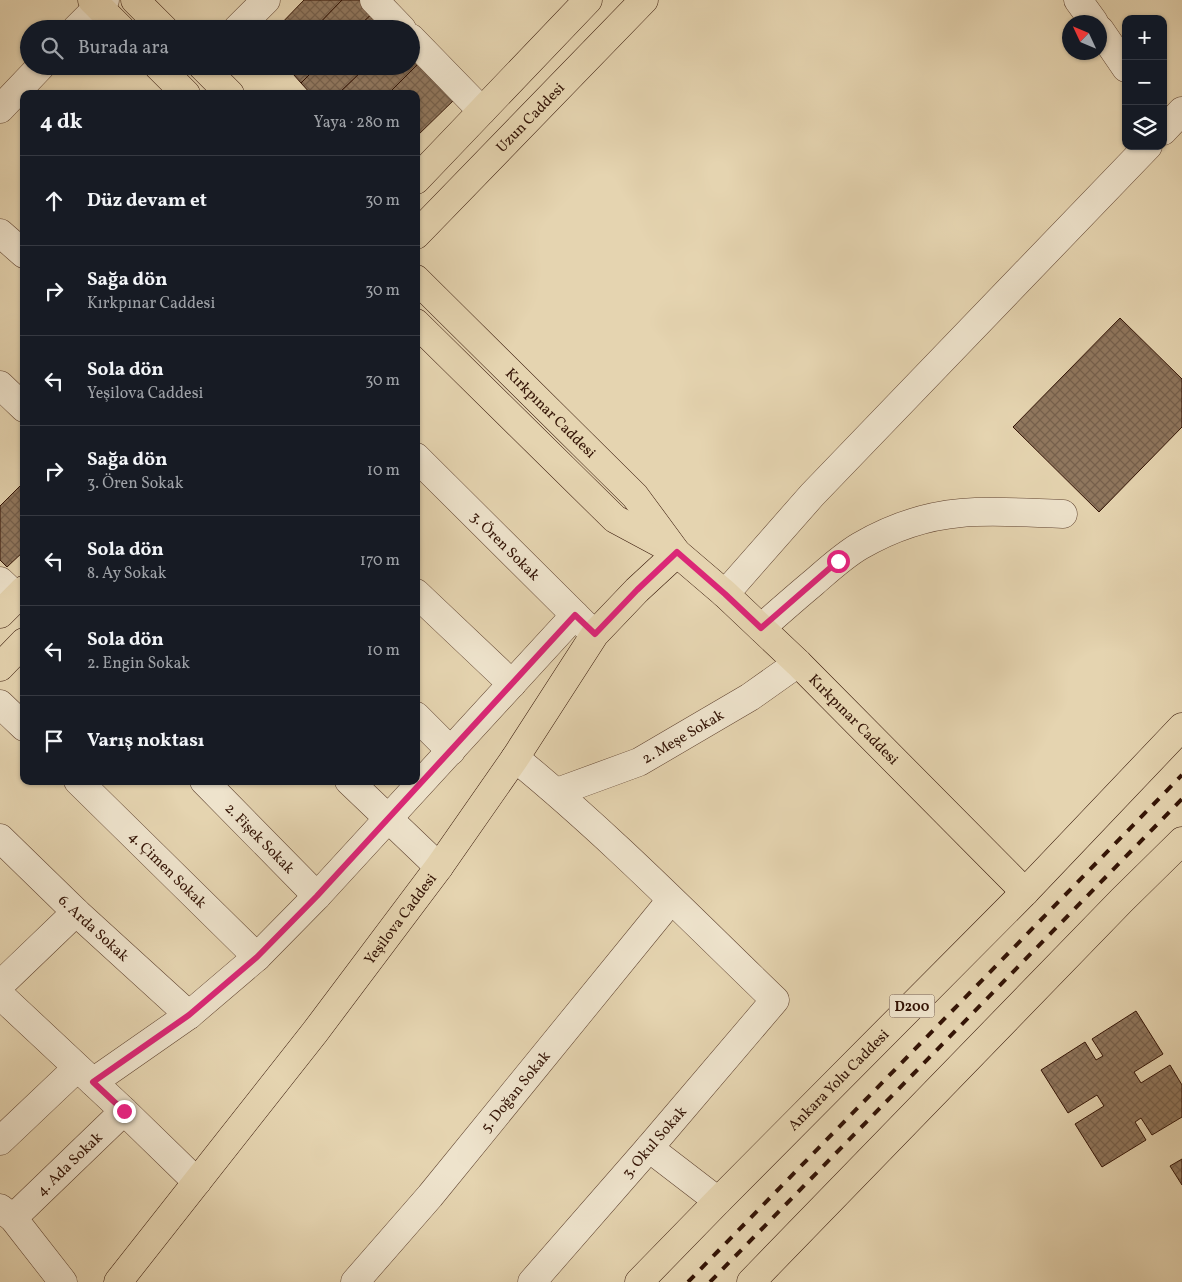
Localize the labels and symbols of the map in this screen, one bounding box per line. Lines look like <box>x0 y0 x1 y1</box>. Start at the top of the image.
north arrow <box>1062 15 1107 60</box>
street label: Uzun Caddesi <box>492 79 570 158</box>
street label: Kırkpınar Caddesi <box>500 364 600 464</box>
street label: 3. Ören Sokak <box>465 508 544 586</box>
route start <box>827 550 850 573</box>
street label: Kırkpınar Caddesi <box>803 670 903 771</box>
street label: 2. Meşe Sokak <box>639 705 728 770</box>
street label: 2. Fişek Sokak <box>219 799 299 879</box>
street label: 4. Çimen Sokak <box>123 827 211 914</box>
street label: Yeşilova Caddesi <box>360 870 443 970</box>
street label: 6. Arda Sokak <box>53 891 133 967</box>
road number: D200 <box>890 994 934 1018</box>
street label: Ankara Yolu Caddesi <box>784 1025 895 1136</box>
street label: 5. Doğan Sokak <box>477 1047 556 1138</box>
route end <box>113 1100 136 1123</box>
street label: 3. Okul Sokak <box>618 1102 692 1184</box>
street label: 4. Ada Sokak <box>32 1128 108 1202</box>

